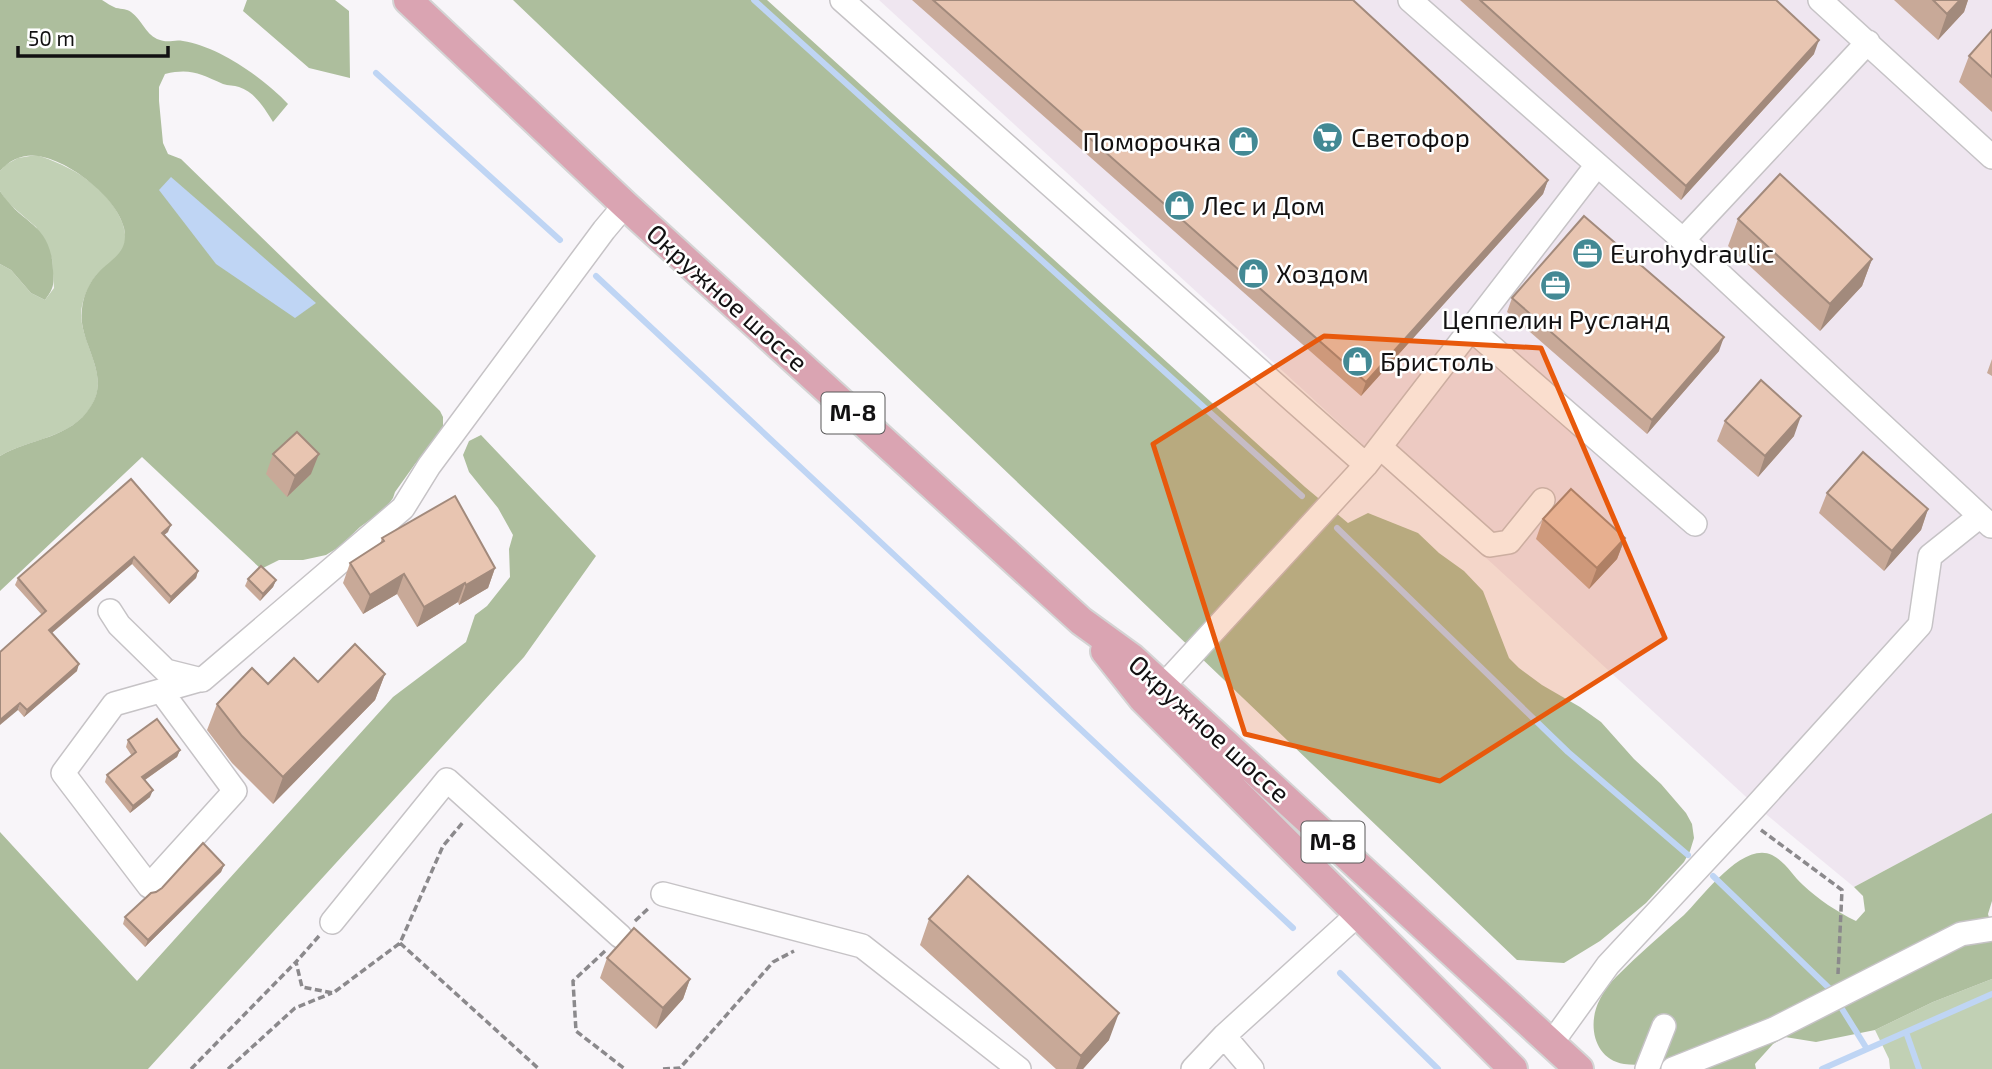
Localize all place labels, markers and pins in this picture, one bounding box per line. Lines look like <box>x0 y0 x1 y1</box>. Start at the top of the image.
supermarket icon: Светофор <box>1311 121 1345 155</box>
place label: Светофор <box>1351 121 1470 152</box>
place label: Поморочка <box>1082 125 1221 156</box>
shop icon: Поморочка <box>1227 125 1261 159</box>
shop icon: Лес и Дом <box>1162 189 1196 223</box>
place label: Лес и Дом <box>1202 189 1325 220</box>
office icon: Eurohydraulic <box>1570 237 1604 271</box>
place label: Eurohydraulic <box>1610 237 1774 268</box>
shop icon: Хоздом <box>1236 257 1270 291</box>
place label: Хоздом <box>1276 257 1369 288</box>
office icon: Цеппелин Русланд <box>1539 268 1573 302</box>
place label: Цеппелин Русланд <box>1442 303 1670 335</box>
shop icon: Бристоль <box>1340 345 1374 379</box>
place label: Бристоль <box>1380 345 1494 376</box>

